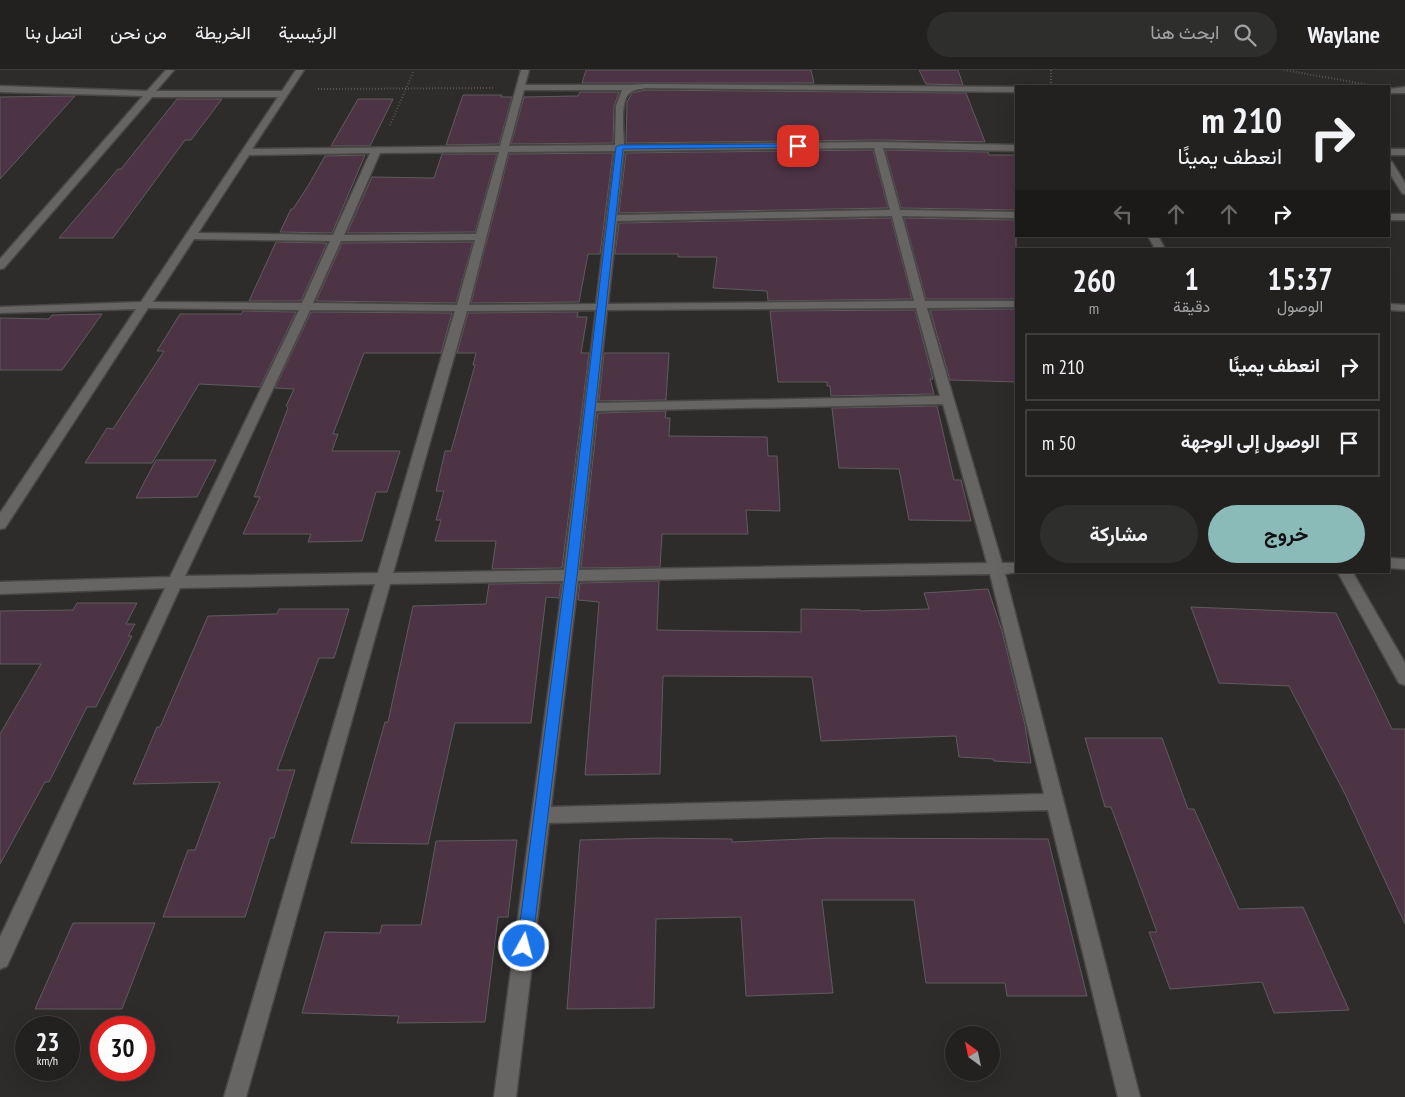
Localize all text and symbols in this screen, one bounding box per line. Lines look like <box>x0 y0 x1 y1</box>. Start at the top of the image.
search box <box>927 12 1277 57</box>
text: Waylane <box>1307 19 1380 50</box>
text: ابحث هنا <box>1150 20 1219 44</box>
text: اتصل بنا <box>25 21 82 44</box>
text: من نحن <box>110 21 167 44</box>
text: الخريطة <box>195 21 251 44</box>
text: الرئيسية <box>279 21 337 44</box>
icon: search <box>1231 21 1259 49</box>
text: 210 m <box>1201 97 1282 143</box>
icon: right <box>1300 105 1365 170</box>
pin <box>777 125 819 167</box>
icon: arrive <box>784 132 812 160</box>
text: انعطف يمينًا <box>1177 142 1282 170</box>
icon: left <box>1109 200 1137 228</box>
icon: ahead <box>1162 200 1190 228</box>
icon: ahead <box>1215 200 1243 228</box>
icon: right <box>1268 200 1296 228</box>
text: 1 <box>1184 259 1199 298</box>
text: 15:37 <box>1268 259 1333 298</box>
text: 260 <box>1073 261 1116 300</box>
text: دقيقة <box>1173 296 1210 316</box>
text: الوصول <box>1277 296 1323 316</box>
text: m <box>1089 298 1099 318</box>
text: انعطف يمينًا <box>1229 353 1320 377</box>
icon: right <box>1335 353 1363 381</box>
text: 210 m <box>1042 355 1084 379</box>
text: الوصول إلى الوجهة <box>1181 429 1320 453</box>
icon: arrive <box>1335 429 1363 457</box>
text: 50 m <box>1042 431 1076 455</box>
button: مشاركة <box>1040 505 1198 563</box>
button: خروج <box>1208 505 1365 563</box>
position arrow <box>497 919 549 971</box>
speed limit sign: 30 <box>90 1016 155 1081</box>
text: 23 <box>36 1026 59 1058</box>
north arrow <box>945 1026 1000 1081</box>
map controls <box>945 1026 1000 1081</box>
text: km/h <box>37 1053 58 1068</box>

